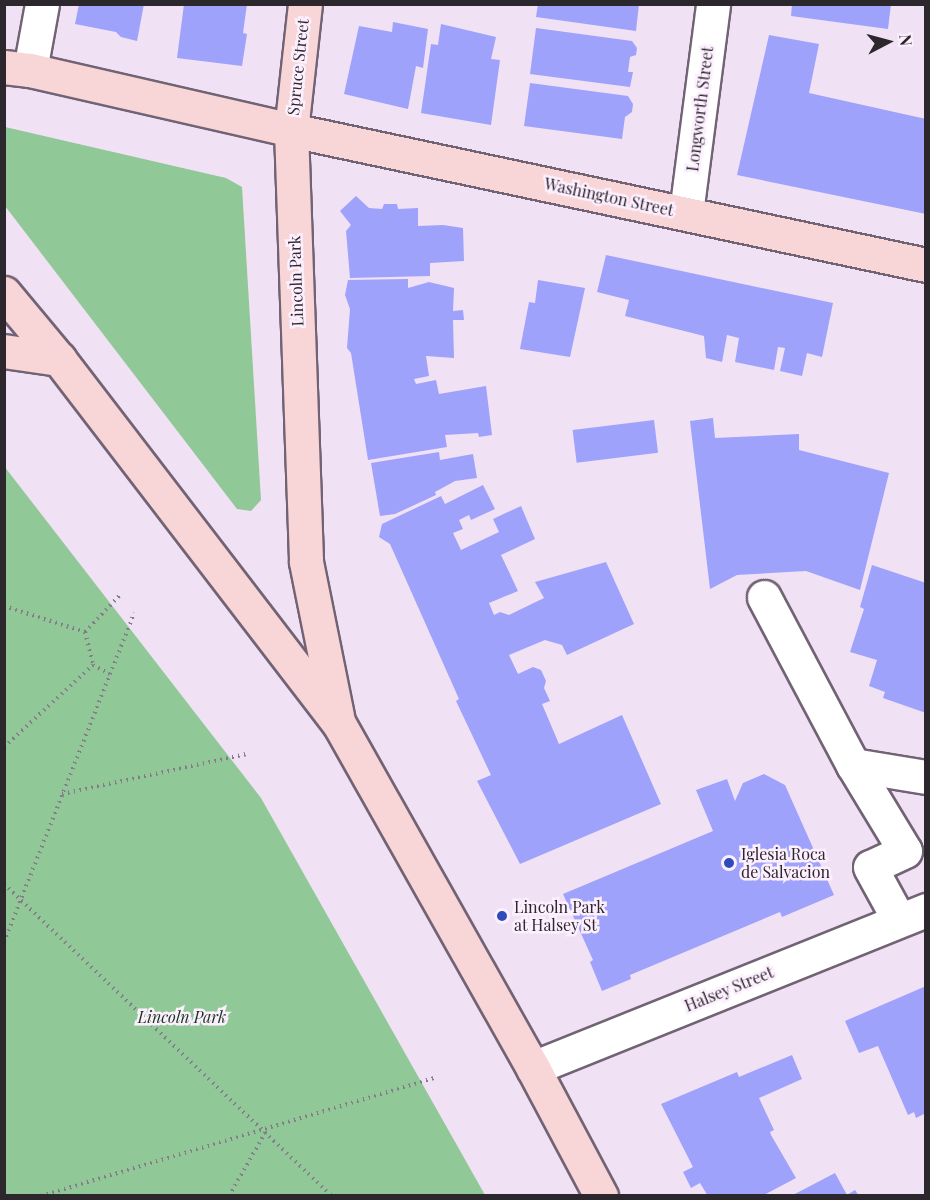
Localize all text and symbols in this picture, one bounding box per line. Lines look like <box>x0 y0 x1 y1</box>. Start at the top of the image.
north arrow <box>858 12 918 72</box>
street label: Spruce Street <box>283 18 313 116</box>
text: N <box>895 33 917 47</box>
street label: Longworth Street <box>683 45 717 173</box>
street label: Washington Street <box>543 174 675 220</box>
street label: Lincoln Park <box>285 235 307 327</box>
place label: Iglesia Roca de Salvacion <box>741 844 830 882</box>
marker: Iglesia Roca de Salvacion <box>722 856 736 870</box>
place label: Lincoln Park at Halsey St <box>514 897 605 935</box>
marker: Lincoln Park at Halsey St <box>495 909 509 923</box>
street label: Halsey Street <box>682 962 776 1016</box>
park label: Lincoln Park <box>138 1007 226 1027</box>

